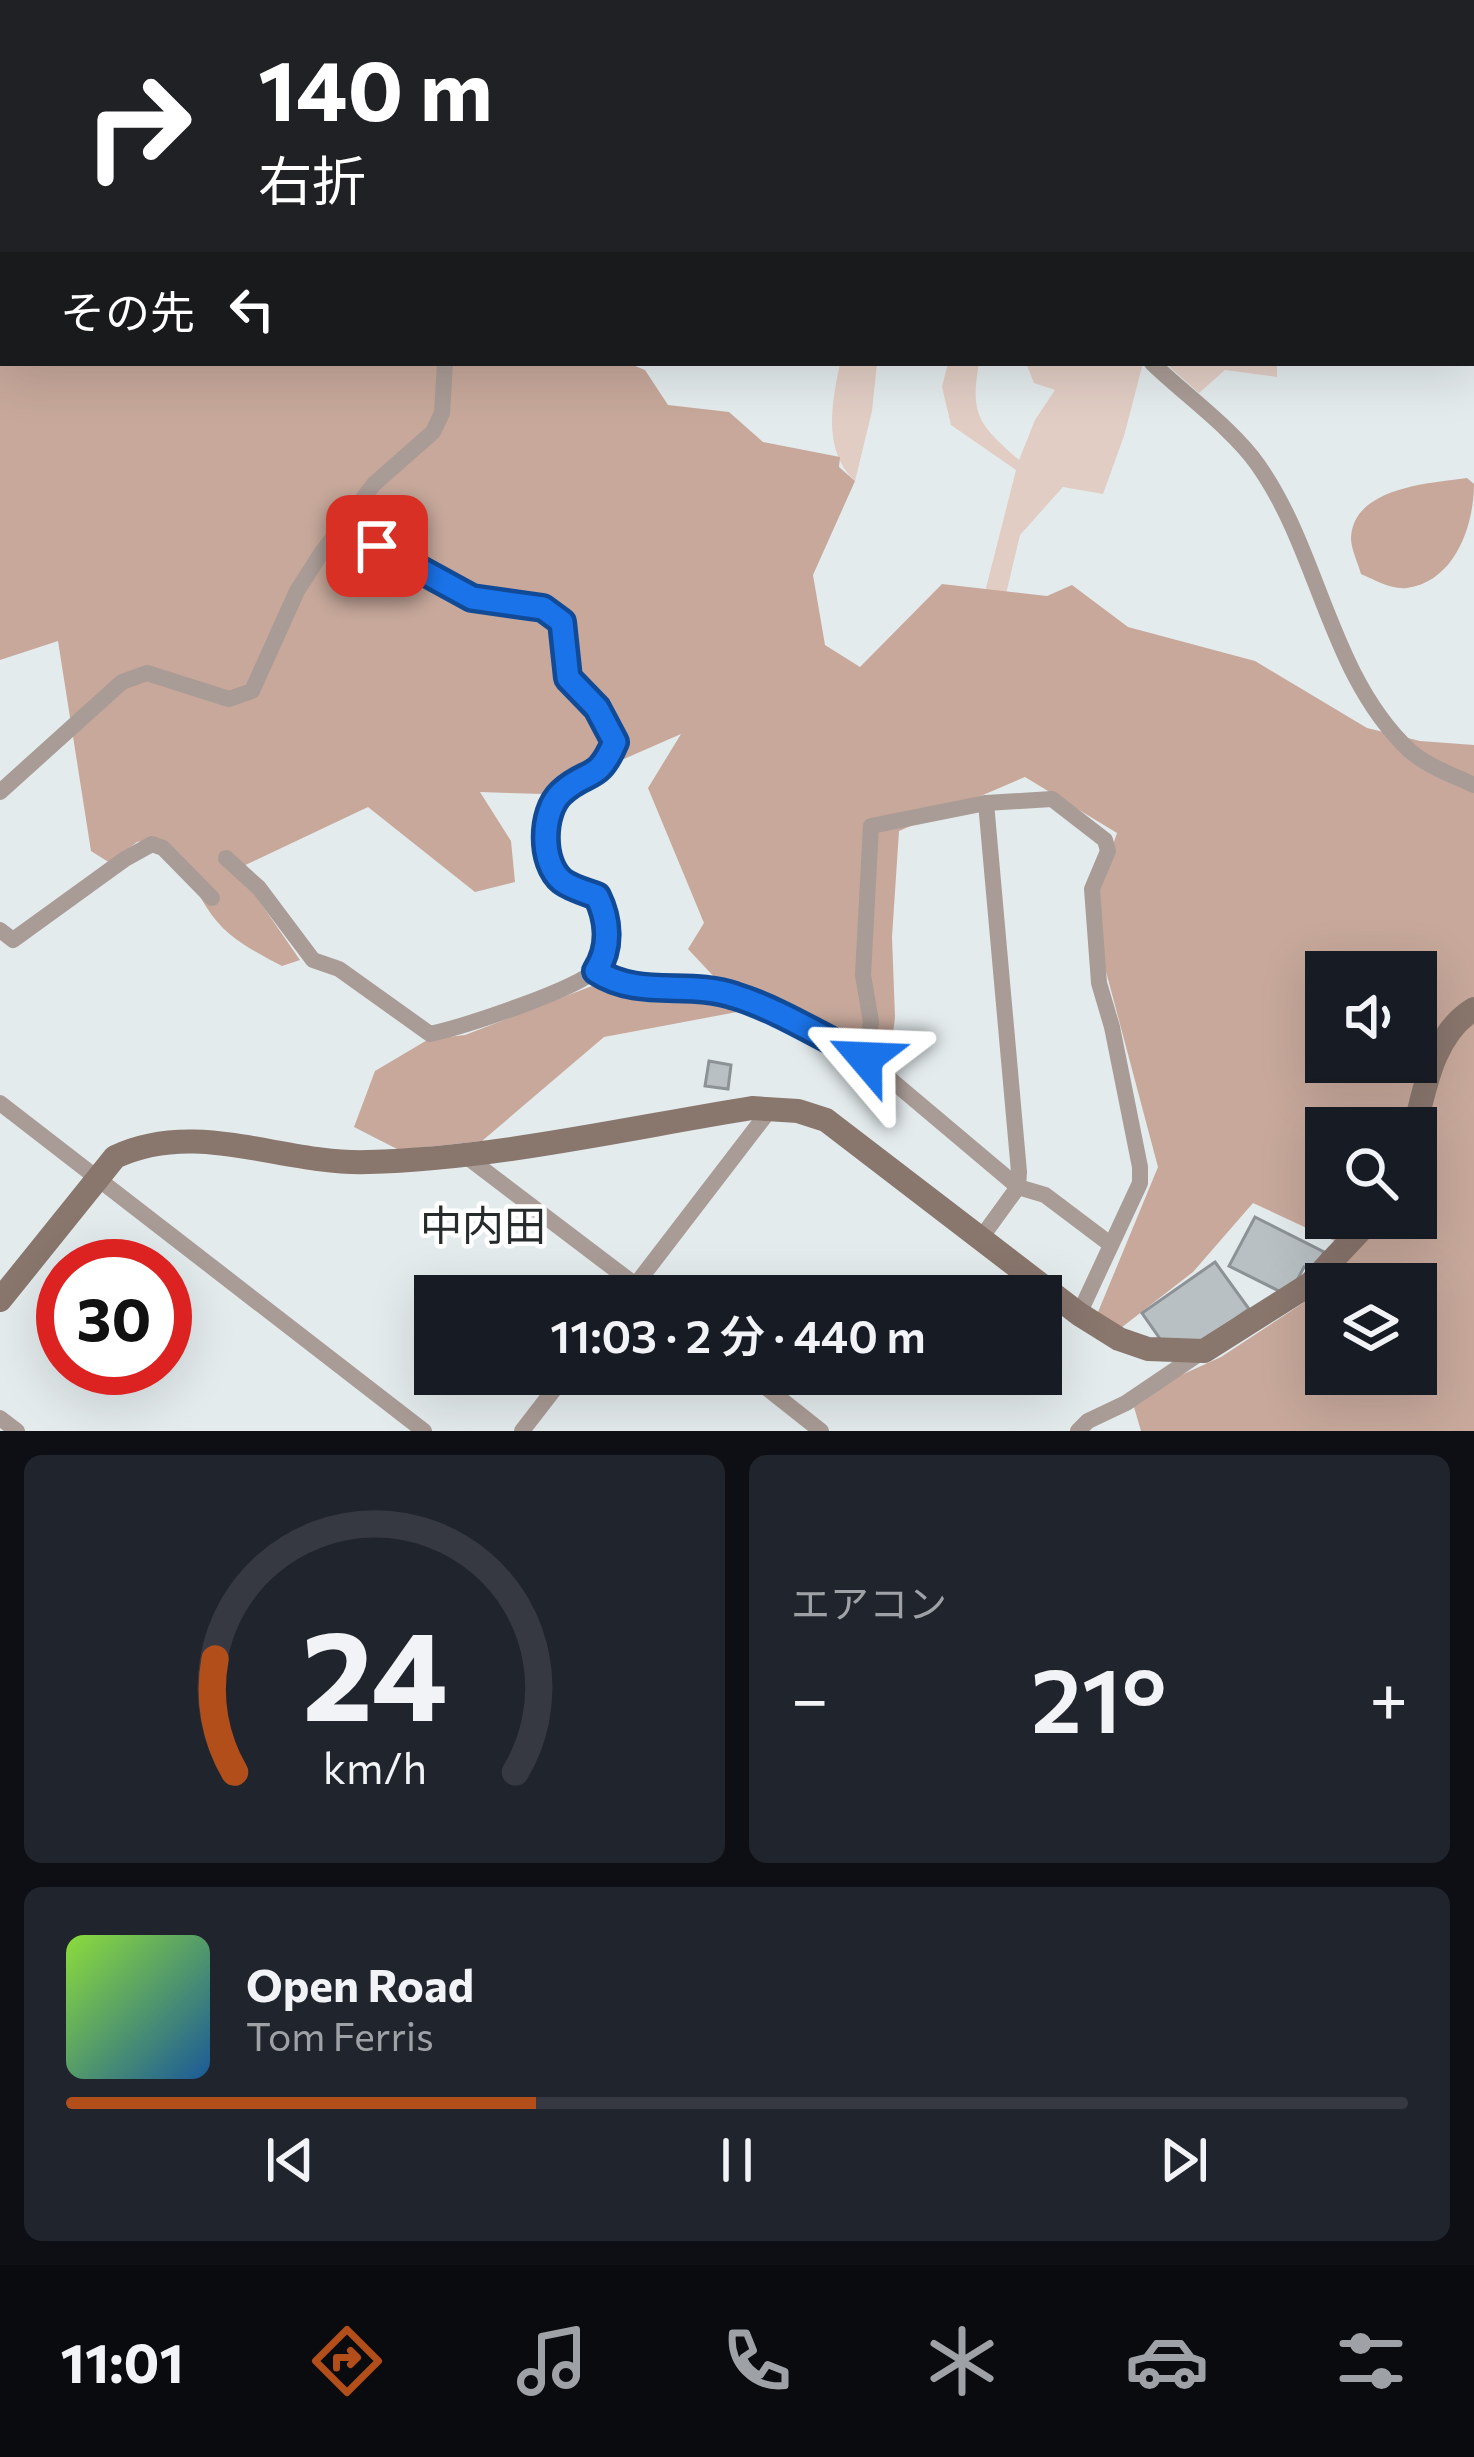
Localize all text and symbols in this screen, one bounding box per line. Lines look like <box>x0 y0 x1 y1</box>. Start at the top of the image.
text: 140 m <box>258 36 493 138</box>
icon: right <box>60 48 216 204</box>
text: 右折 <box>258 146 366 212</box>
icon: left <box>219 276 285 342</box>
text: その先 <box>60 283 195 338</box>
pin <box>326 495 428 597</box>
icon: arrive <box>344 513 410 579</box>
map controls <box>1305 951 1437 1395</box>
button: sound <box>1305 951 1437 1083</box>
position arrow <box>802 995 928 1121</box>
button: search <box>1305 1107 1437 1239</box>
district label: 中内田 <box>420 1198 546 1250</box>
speed limit sign: 30 <box>36 1239 192 1395</box>
button: layers <box>1305 1263 1437 1395</box>
text: 11:03 · 2 分 · 440 m <box>550 1307 926 1362</box>
text: エアコン <box>791 1578 947 1626</box>
text: 24 <box>302 1594 447 1747</box>
text: 21° <box>1031 1641 1167 1752</box>
text: − <box>791 1656 829 1737</box>
text: + <box>1369 1656 1408 1737</box>
text: km/h <box>322 1740 427 1793</box>
text: Open Road <box>246 1956 474 2011</box>
text: Tom Ferris <box>246 2011 434 2059</box>
icon: previous <box>257 2127 323 2193</box>
icon: pause <box>704 2127 770 2193</box>
icon: next <box>1151 2127 1217 2193</box>
icon: directions <box>305 2319 389 2403</box>
icon: music <box>510 2319 594 2403</box>
icon: phone <box>715 2319 799 2403</box>
icon: climate <box>920 2319 1004 2403</box>
icon: car <box>1125 2319 1209 2403</box>
icon: filters <box>1329 2319 1413 2403</box>
text: 11:01 <box>60 2328 184 2394</box>

